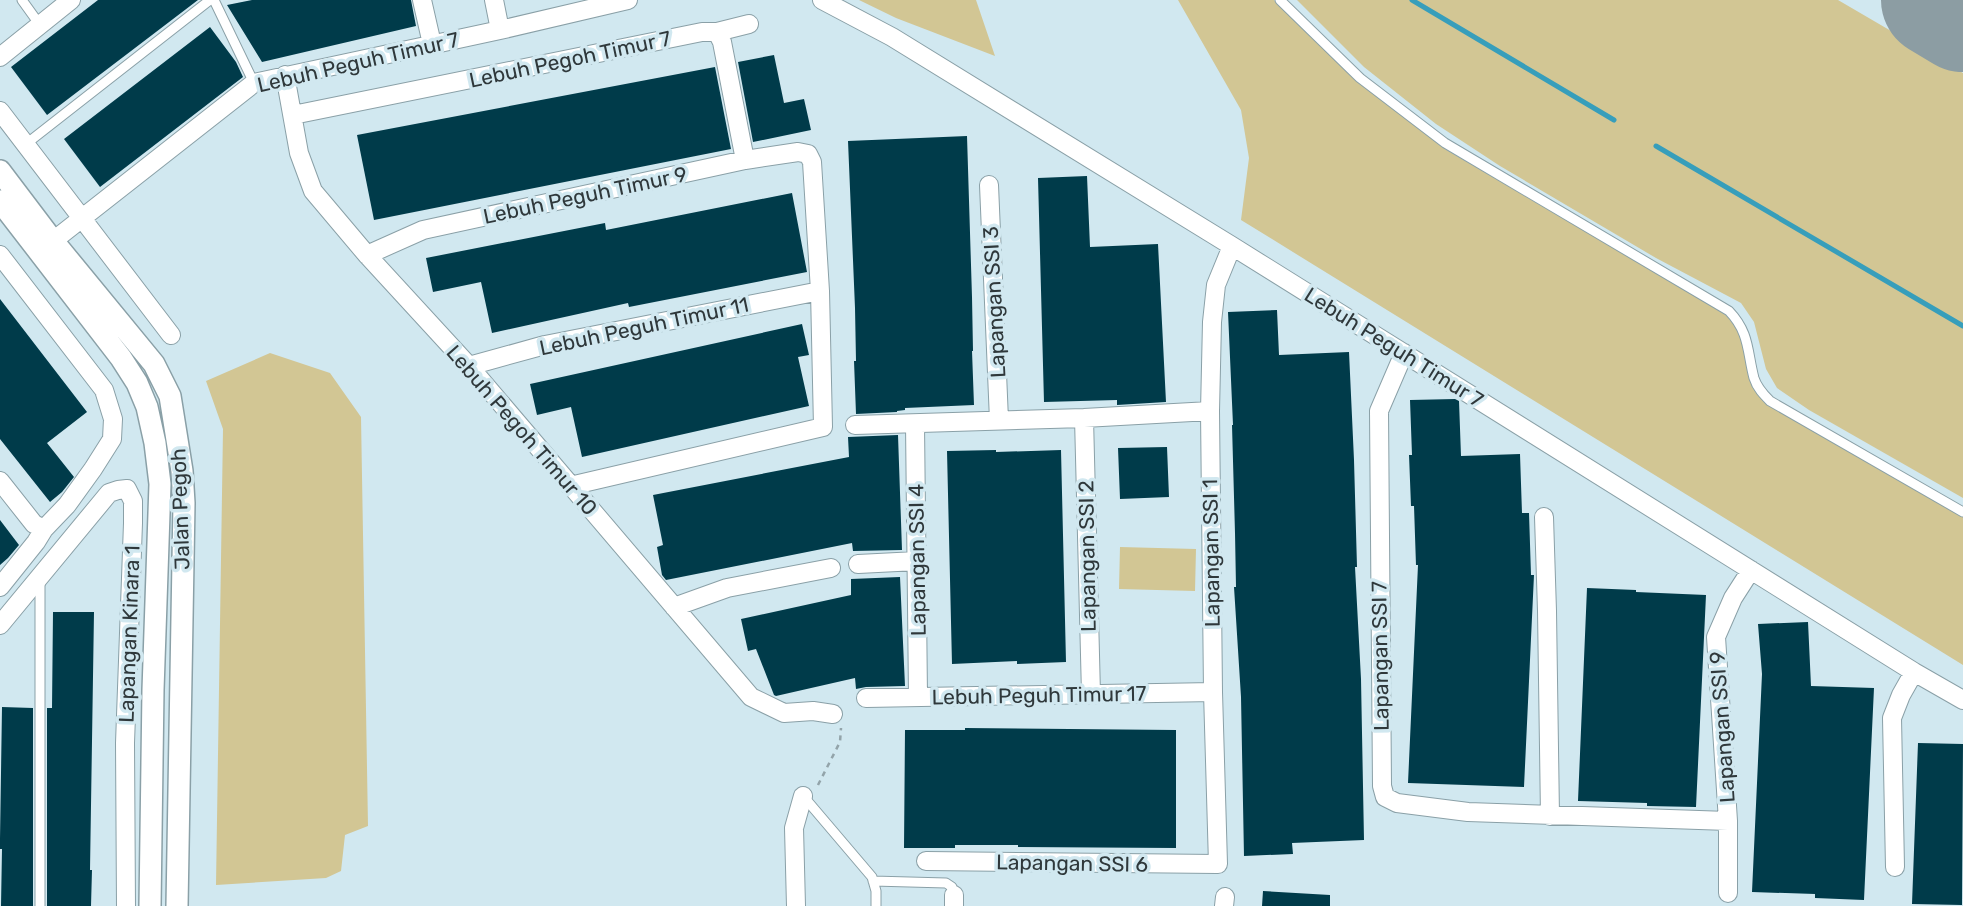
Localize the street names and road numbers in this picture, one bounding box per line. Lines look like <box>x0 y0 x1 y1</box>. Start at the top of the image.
street label: Lebuh Pegoh Timur 7 <box>467 25 673 93</box>
street label: Lebuh Peguh Timur 7 <box>255 27 461 97</box>
street label: Lebuh Peguh Timur 9 <box>481 161 689 229</box>
street label: Lapangan SSI 3 <box>978 226 1010 378</box>
street label: Lebuh Peguh Timur 7 <box>1300 282 1488 412</box>
street label: Lebuh Peguh Timur 11 <box>537 292 751 360</box>
street label: Lebuh Pegoh Timur 10 <box>441 340 603 520</box>
street label: Jalan Pegoh <box>165 448 195 570</box>
street label: Lapangan SSI 1 <box>1197 479 1225 627</box>
street label: Lapangan SSI 2 <box>1073 480 1101 632</box>
street label: Lapangan SSI 4 <box>903 484 931 636</box>
street label: Lapangan Kinara 1 <box>113 545 145 723</box>
street label: Lapangan SSI 7 <box>1366 581 1394 731</box>
street label: Lapangan SSI 9 <box>1704 650 1740 804</box>
street label: Lebuh Peguh Timur 17 <box>931 681 1147 709</box>
street label: Lapangan SSI 6 <box>996 849 1148 877</box>

